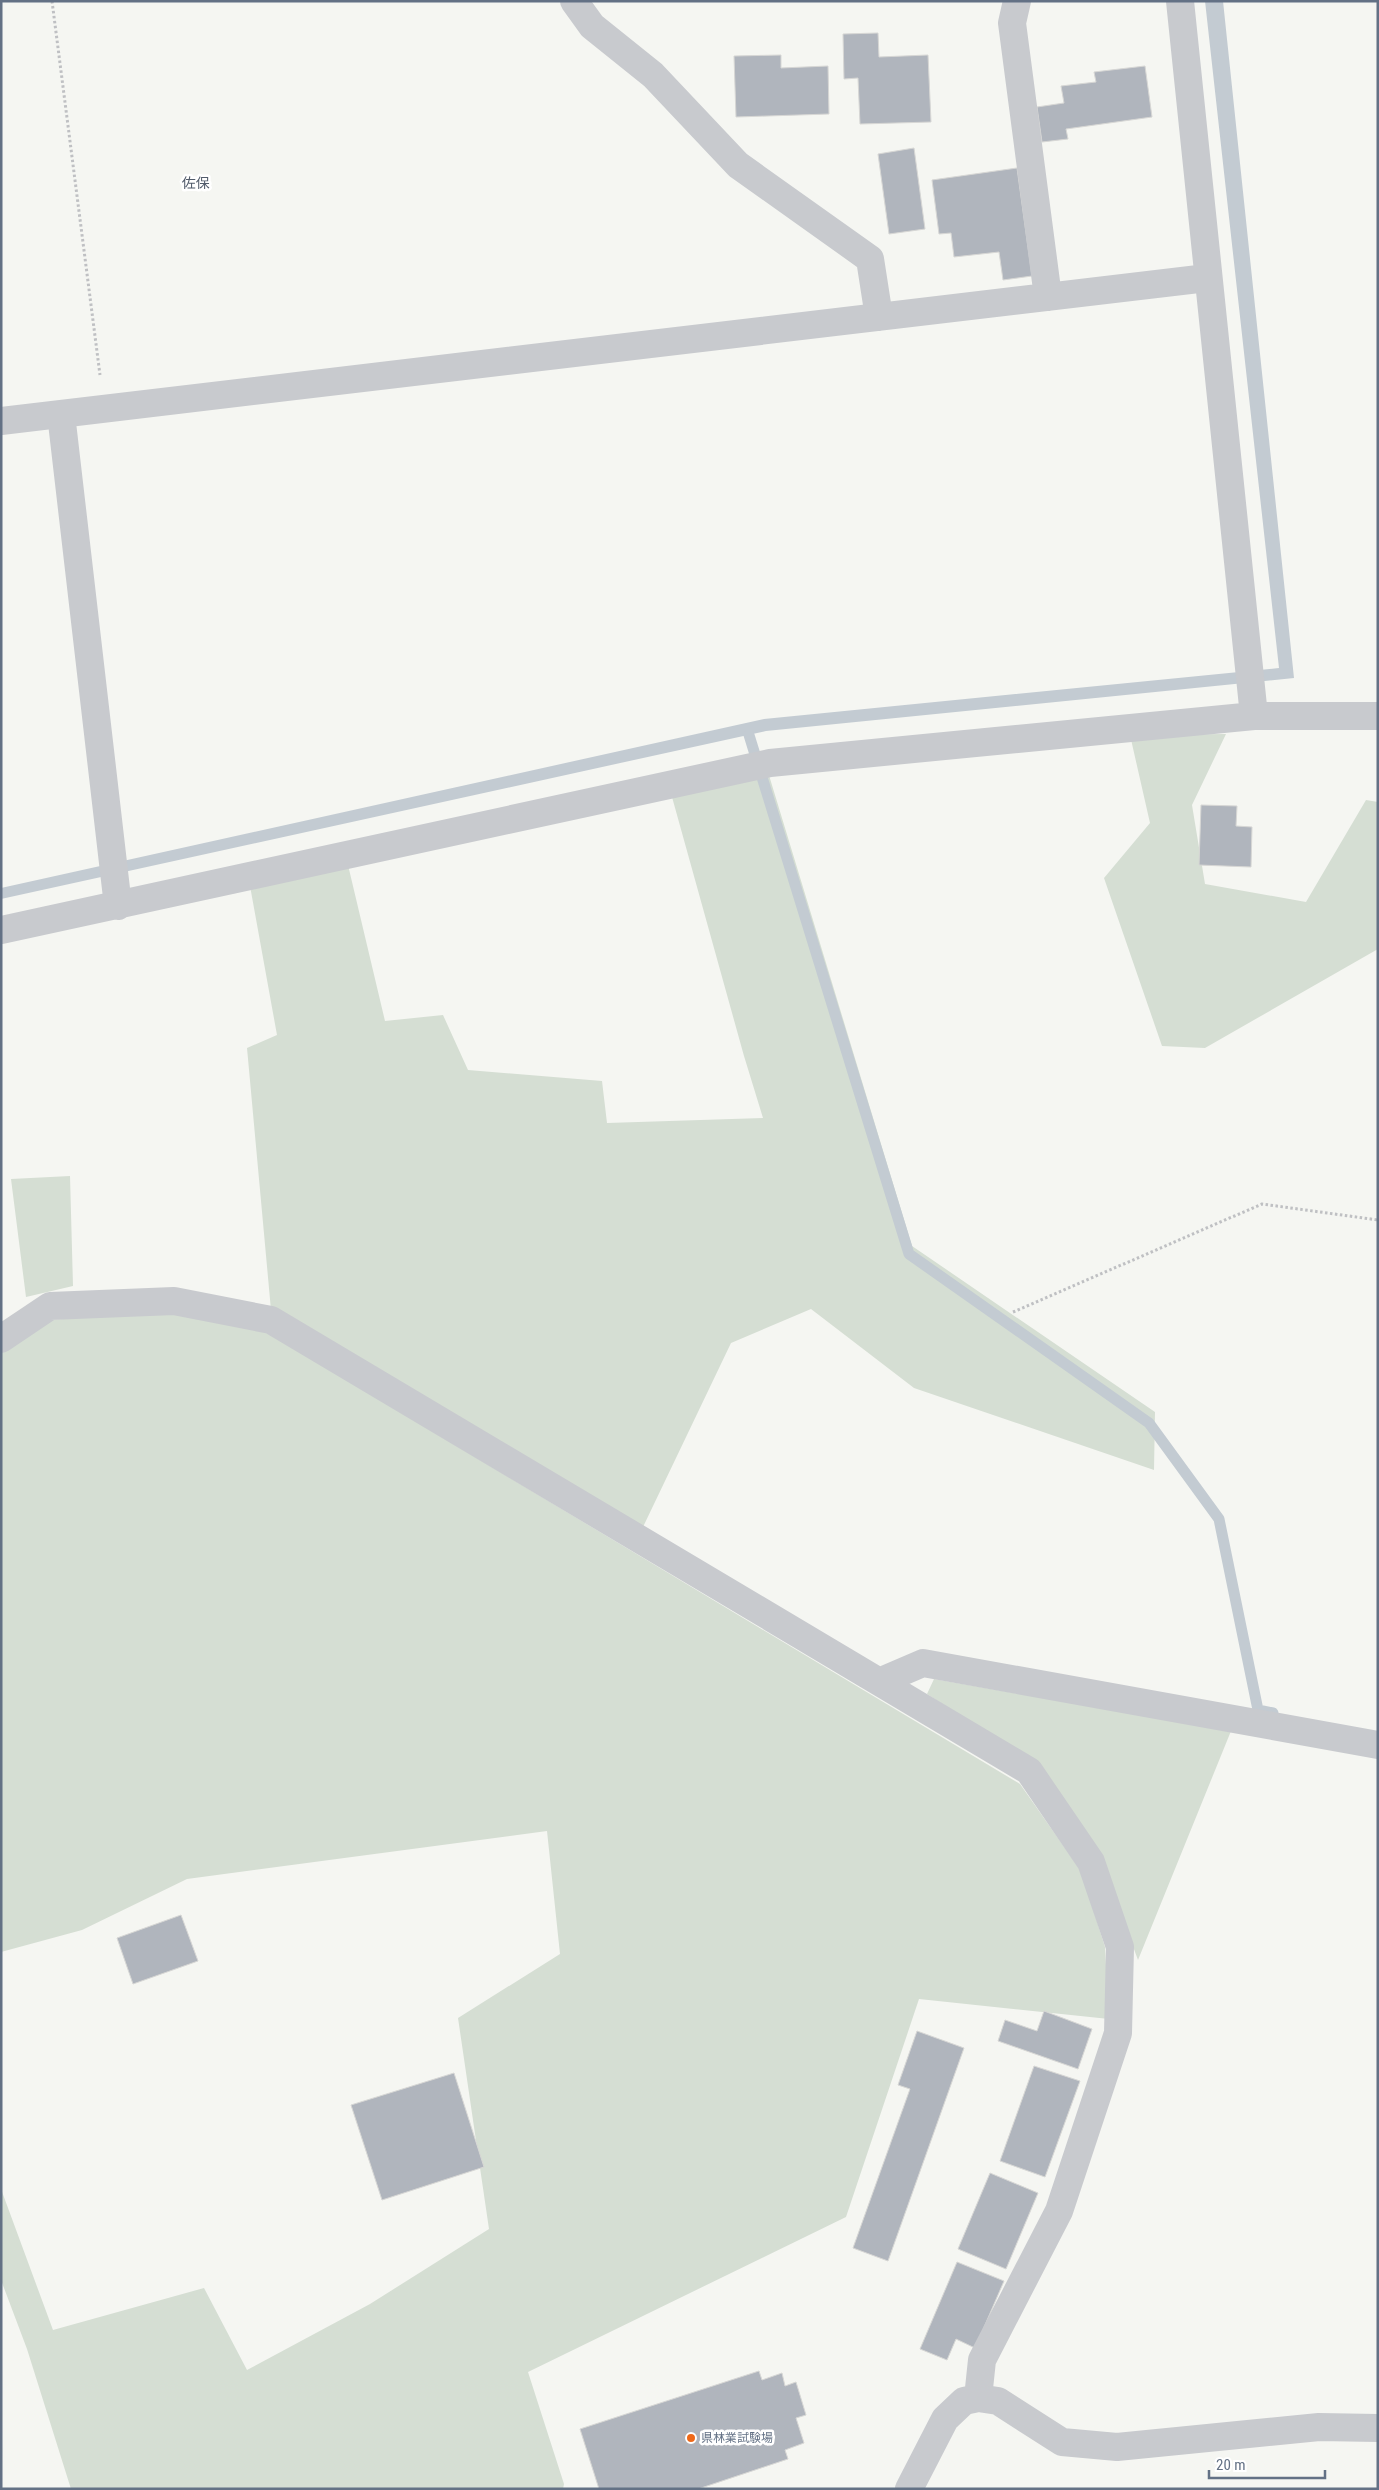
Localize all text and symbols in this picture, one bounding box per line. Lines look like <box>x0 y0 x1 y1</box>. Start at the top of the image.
district label: 佐保 <box>182 175 210 191</box>
place label: 県林業試験場 <box>701 2431 773 2445</box>
marker: 県林業試験場 <box>685 2432 697 2444</box>
scale bar <box>1209 2448 1325 2480</box>
text: 20 m <box>1216 2456 1246 2474</box>

